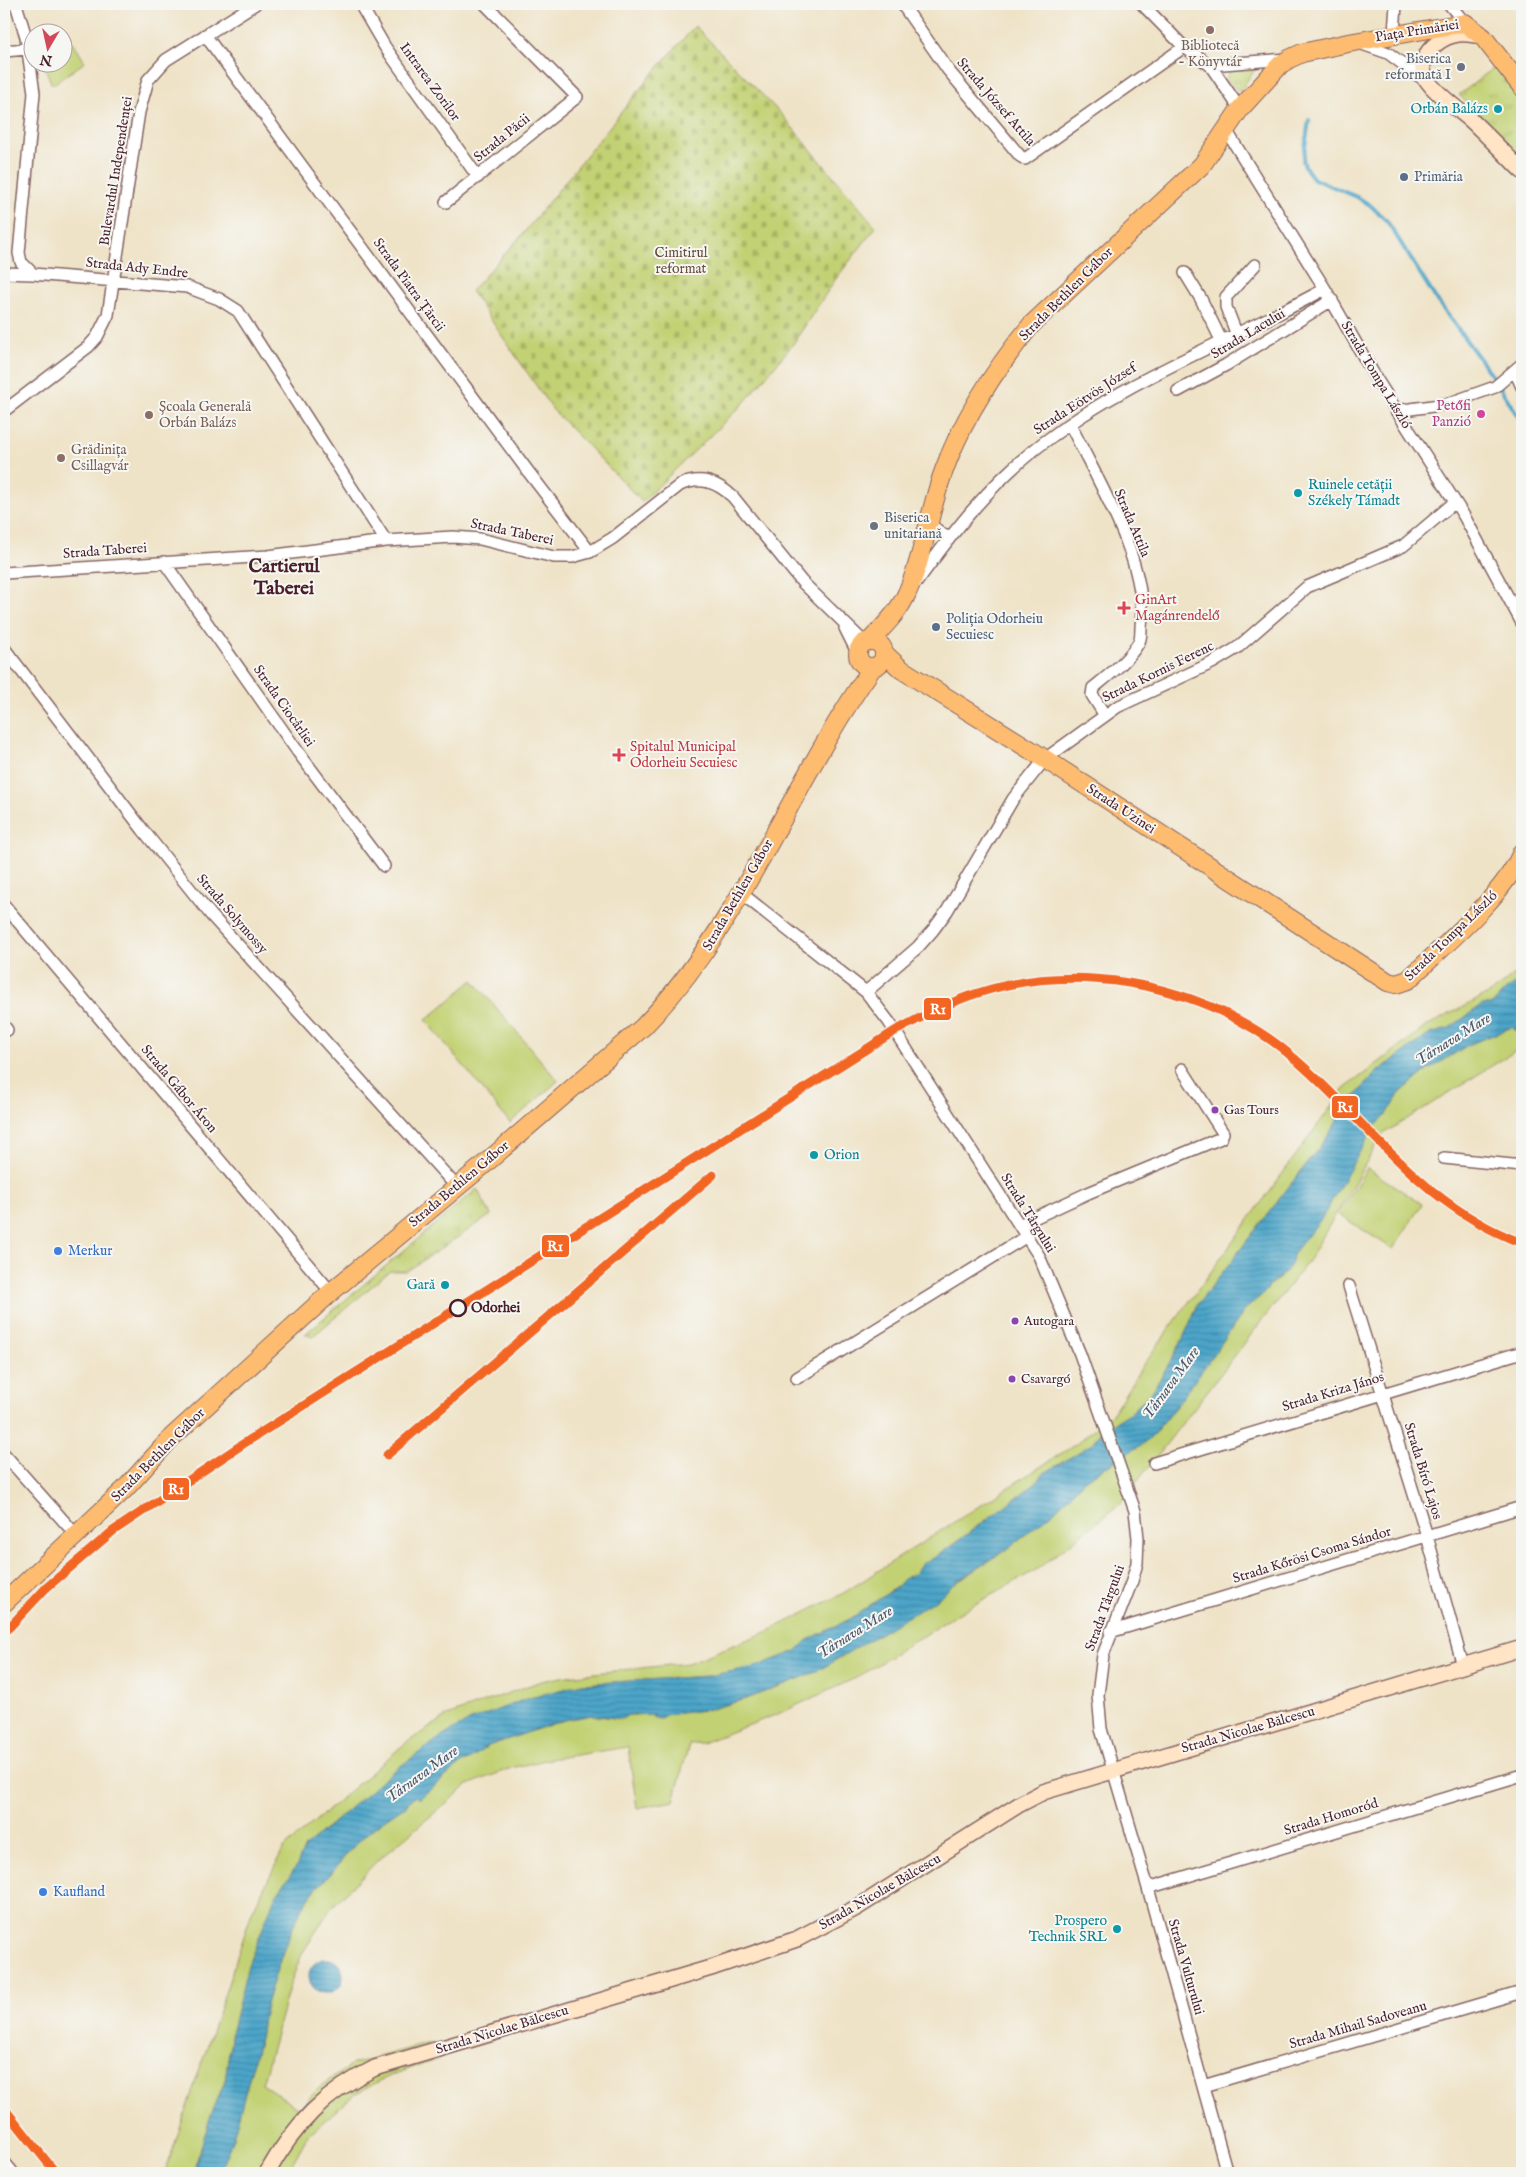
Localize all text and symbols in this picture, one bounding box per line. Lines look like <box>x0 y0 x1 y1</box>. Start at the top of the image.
street label: Piața Primăriei <box>1374 15 1460 47</box>
north arrow <box>22 22 72 72</box>
marker: Bibliotecă - Könyvtár <box>1204 24 1216 36</box>
place label: Bibliotecă - Könyvtár <box>1178 37 1242 71</box>
street label: Intrarea Zorilor <box>395 39 465 125</box>
text: N <box>39 50 55 70</box>
place label: Biserica reformată I <box>1385 50 1452 84</box>
street label: Strada József Attila <box>953 54 1040 151</box>
marker: Biserica reformată I <box>1455 61 1467 73</box>
street label: Bulevardul Independenței <box>95 95 137 247</box>
place label: Orbán Balázs <box>1411 100 1488 118</box>
marker: Orbán Balázs <box>1492 103 1504 115</box>
street label: Strada Păcii <box>470 110 534 166</box>
place label: Primăria <box>1414 168 1464 186</box>
marker: Primăria <box>1398 171 1410 183</box>
street label: Strada Piatra Țărcii <box>369 235 449 335</box>
street label: Strada Bethlen Gábor <box>1015 243 1117 345</box>
park label: Cimitirul reformat <box>654 244 708 278</box>
street label: Strada Ady Endre <box>85 254 190 282</box>
street label: Strada Lacului <box>1207 305 1289 363</box>
street label: Strada Tompa László <box>1337 318 1415 432</box>
street label: Strada Eötvös József <box>1030 357 1142 439</box>
place label: Petőfi Panzió <box>1432 397 1471 431</box>
place label: Școala Generală Orbán Balázs <box>159 398 252 432</box>
marker: Petőfi Panzió <box>1475 408 1487 420</box>
marker: Școala Generală Orbán Balázs <box>143 409 155 421</box>
place label: Grădinița Csillagvár <box>71 441 129 475</box>
marker: Grădinița Csillagvár <box>55 452 67 464</box>
place label: Ruinele cetății Székely Támadt <box>1308 476 1400 510</box>
street label: Strada Attila <box>1110 486 1155 561</box>
marker: Ruinele cetății Székely Támadt <box>1292 487 1304 499</box>
place label: Biserica unitariană <box>884 509 943 543</box>
street label: Strada Taberei <box>469 514 555 550</box>
marker: Biserica unitariană <box>868 520 880 532</box>
street label: Strada Taberei <box>62 539 148 563</box>
district label: Cartierul Taberei <box>248 555 320 601</box>
place label: GinArt Magánrendelő <box>1135 591 1220 625</box>
marker: GinArt Magánrendelő <box>1117 601 1131 615</box>
place label: Poliția Odorheiu Secuiesc <box>946 610 1043 644</box>
marker: Poliția Odorheiu Secuiesc <box>930 621 942 633</box>
street label: Strada Kornis Ferenc <box>1099 637 1217 707</box>
street label: Strada Ciocârliei <box>249 662 319 751</box>
place label: Spitalul Municipal Odorheiu Secuiesc <box>630 738 737 772</box>
marker: Spitalul Municipal Odorheiu Secuiesc <box>612 748 626 762</box>
street label: Strada Uzinei <box>1083 780 1159 838</box>
street label: Strada Bethlen Gábor <box>699 836 777 954</box>
street label: Strada Solymossy <box>192 870 272 958</box>
street label: Strada Tompa László <box>1401 887 1502 985</box>
line badge: R1 <box>923 997 952 1021</box>
text: R1 <box>930 1001 946 1019</box>
water label: Târnava Mare <box>1412 1008 1494 1070</box>
street label: Strada Gábor Áron <box>137 1041 222 1137</box>
line badge: R1 <box>1331 1095 1359 1119</box>
text: R1 <box>1337 1099 1353 1117</box>
place label: Gas Tours <box>1224 1102 1279 1119</box>
marker: Gas Tours <box>1210 1105 1220 1115</box>
street label: Strada Bethlen Gábor <box>405 1137 513 1231</box>
place label: Orion <box>824 1146 860 1164</box>
marker: Orion <box>808 1149 820 1161</box>
street label: Strada Târgului <box>996 1170 1060 1256</box>
line badge: R1 <box>541 1234 570 1258</box>
text: R1 <box>547 1238 563 1256</box>
place label: Merkur <box>68 1242 112 1260</box>
marker: Merkur <box>52 1245 64 1257</box>
place label: Gară <box>407 1276 436 1294</box>
marker: Gară <box>439 1279 451 1291</box>
marker: Odorhei <box>449 1299 467 1317</box>
place label: Odorhei <box>471 1299 521 1317</box>
place label: Autogara <box>1023 1313 1074 1330</box>
marker: Autogara <box>1010 1316 1020 1326</box>
water label: Târnava Mare <box>1138 1343 1204 1423</box>
street label: Strada Kriza János <box>1280 1368 1386 1416</box>
place label: Csavargó <box>1021 1371 1070 1388</box>
marker: Csavargó <box>1007 1374 1017 1384</box>
street label: Strada Bethlen Gábor <box>107 1404 209 1506</box>
street label: Strada Bíró Lajos <box>1400 1420 1446 1522</box>
line badge: R1 <box>162 1477 190 1501</box>
text: R1 <box>168 1481 184 1499</box>
street label: Strada Kőrösi Csoma Sándor <box>1231 1522 1393 1588</box>
street label: Strada Târgului <box>1081 1562 1129 1654</box>
water label: Târnava Mare <box>814 1601 896 1663</box>
street label: Strada Nicolae Bălcescu <box>1179 1702 1317 1758</box>
water label: Târnava Mare <box>382 1741 462 1807</box>
street label: Strada Homoród <box>1282 1794 1381 1840</box>
street label: Strada Nicolae Bălcescu <box>816 1850 944 1934</box>
place label: Kaufland <box>53 1883 105 1901</box>
marker: Kaufland <box>37 1886 49 1898</box>
place label: Prospero Technik SRL <box>1029 1912 1107 1946</box>
street label: Strada Vulturului <box>1164 1917 1208 2017</box>
marker: Prospero Technik SRL <box>1111 1923 1123 1935</box>
street label: Strada Mihail Sadoveanu <box>1287 1997 1429 2053</box>
street label: Strada Nicolae Bălcescu <box>433 2001 571 2059</box>

